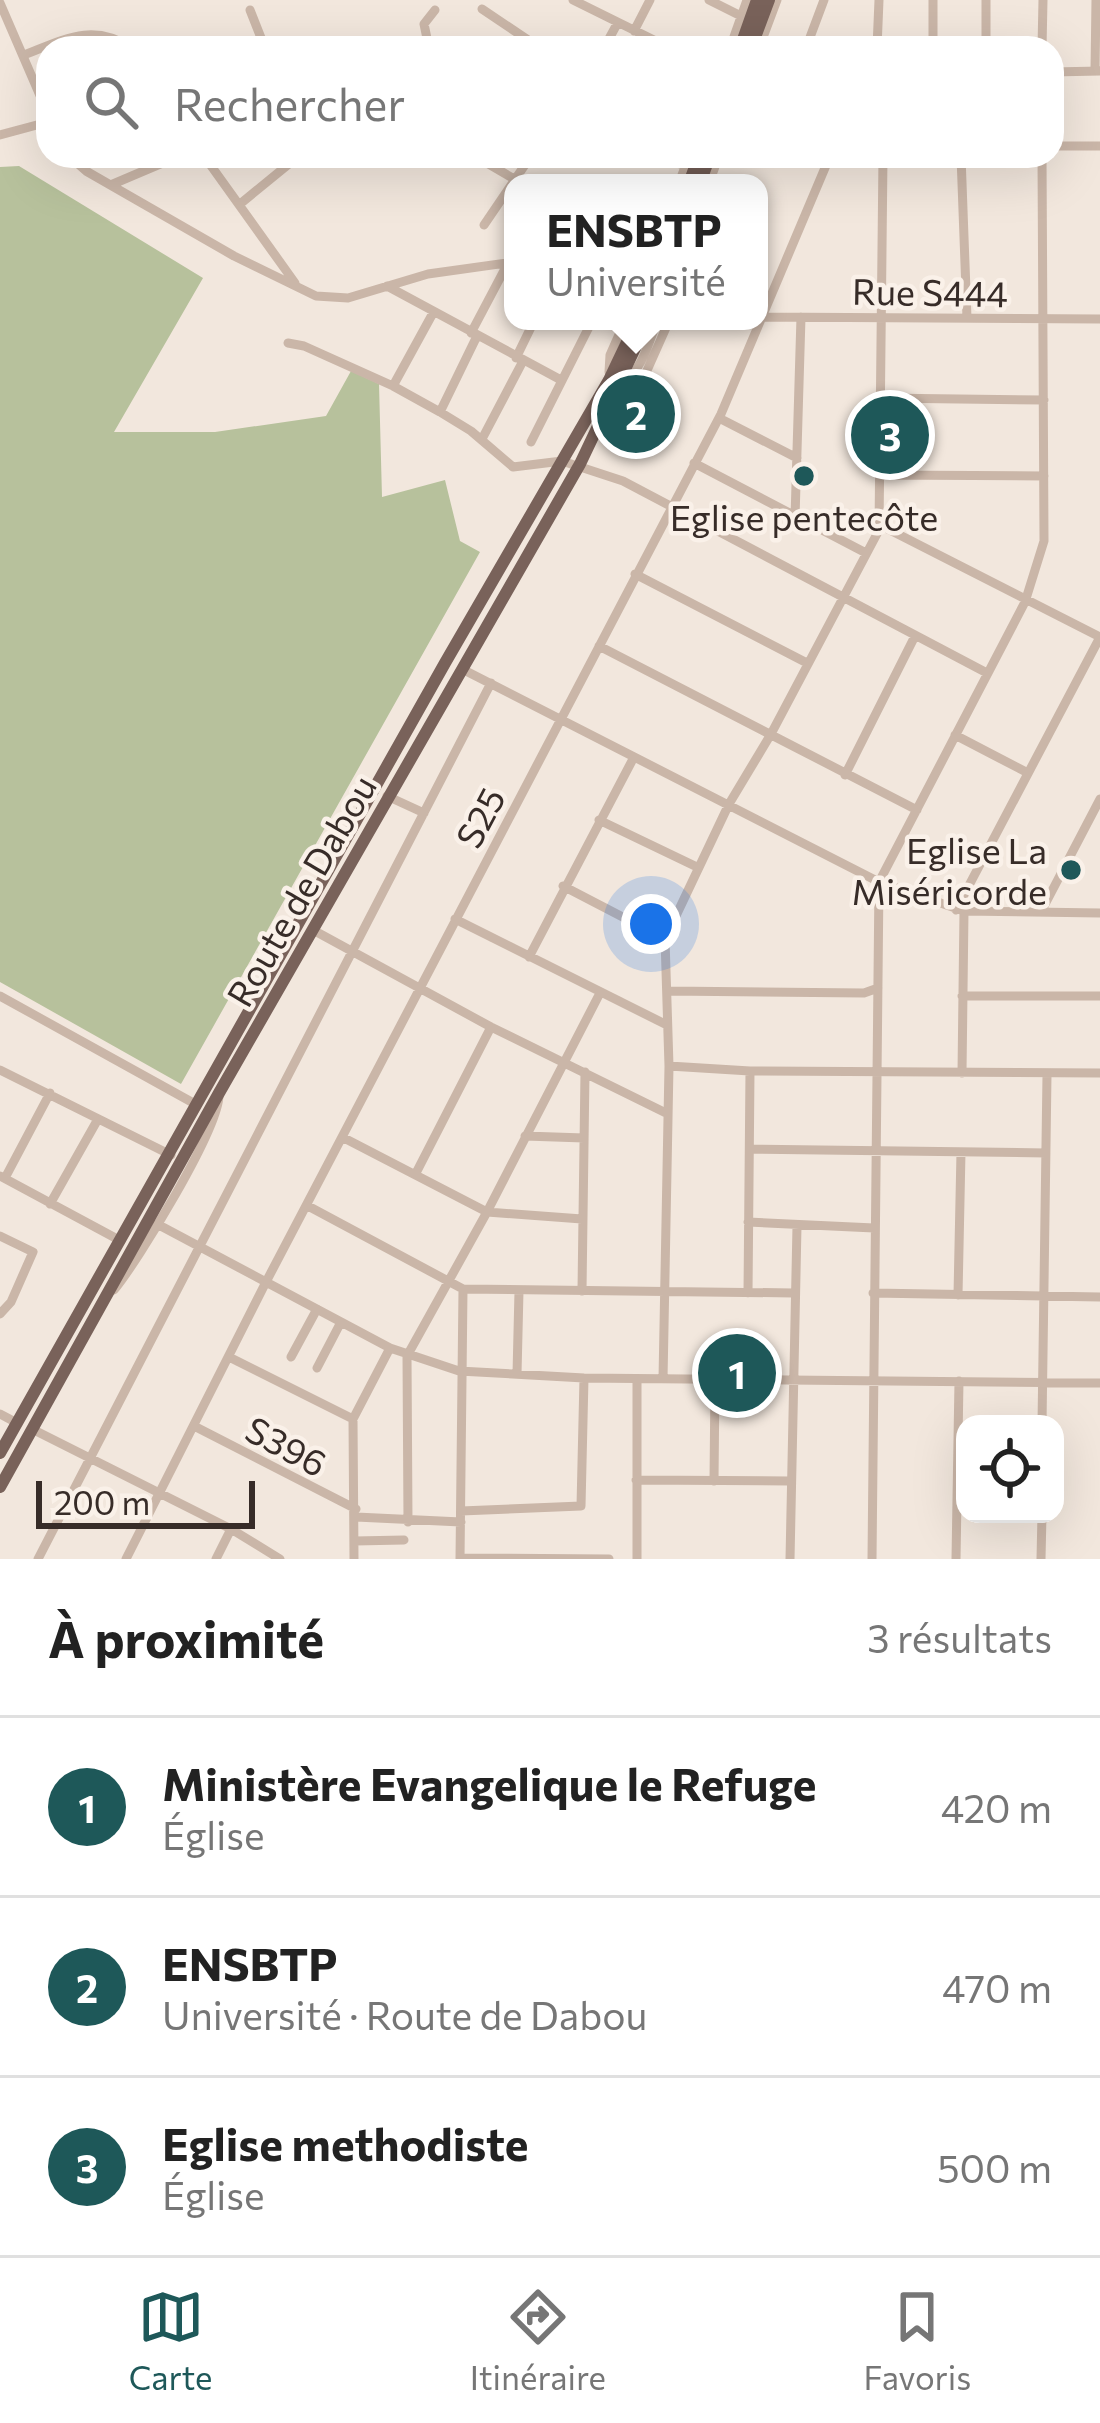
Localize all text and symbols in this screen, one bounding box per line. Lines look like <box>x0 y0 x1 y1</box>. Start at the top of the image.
search box <box>36 36 1064 168</box>
icon: search <box>78 69 144 135</box>
text: Rechercher <box>174 75 405 130</box>
popup <box>504 174 768 330</box>
text: ENSBTP <box>546 201 722 256</box>
text: Université <box>546 256 726 304</box>
street label: Rue S444 <box>852 268 1008 314</box>
pin: 2 <box>597 369 675 459</box>
pin: 3 <box>851 390 929 480</box>
marker: Eglise pentecôte <box>791 463 817 489</box>
place label: Eglise pentecôte <box>670 494 938 538</box>
street label: Route de Dabou <box>216 766 384 1014</box>
street label: S25 <box>445 779 513 855</box>
place label: Eglise La Miséricorde <box>851 827 1047 912</box>
marker: Eglise La Miséricorde <box>1058 857 1084 883</box>
your location <box>621 894 681 954</box>
pin: 1 <box>698 1328 776 1418</box>
street label: S396 <box>239 1406 335 1484</box>
map controls <box>956 1415 1064 1523</box>
button: locate <box>956 1415 1064 1523</box>
scale bar <box>36 1475 255 1528</box>
text: 200 m <box>54 1481 150 1522</box>
text: À proximité <box>48 1606 324 1669</box>
text: 3 résultats <box>867 1613 1052 1661</box>
text: Ministère Evangelique le Refuge <box>162 1755 816 1810</box>
text: 1 <box>78 1783 96 1831</box>
text: 420 m <box>941 1783 1052 1831</box>
text: Église <box>162 1810 265 1858</box>
text: ENSBTP <box>162 1935 338 1990</box>
text: 2 <box>76 1963 98 2011</box>
text: 470 m <box>942 1963 1052 2011</box>
text: Université · Route de Dabou <box>162 1990 647 2038</box>
text: Eglise methodiste <box>162 2115 528 2170</box>
text: 3 <box>76 2143 98 2191</box>
text: 500 m <box>937 2143 1052 2191</box>
text: Église <box>162 2170 265 2218</box>
tab: Carte <box>129 2284 212 2397</box>
tab: Itinéraire <box>470 2284 606 2397</box>
tab: Favoris <box>863 2284 971 2397</box>

